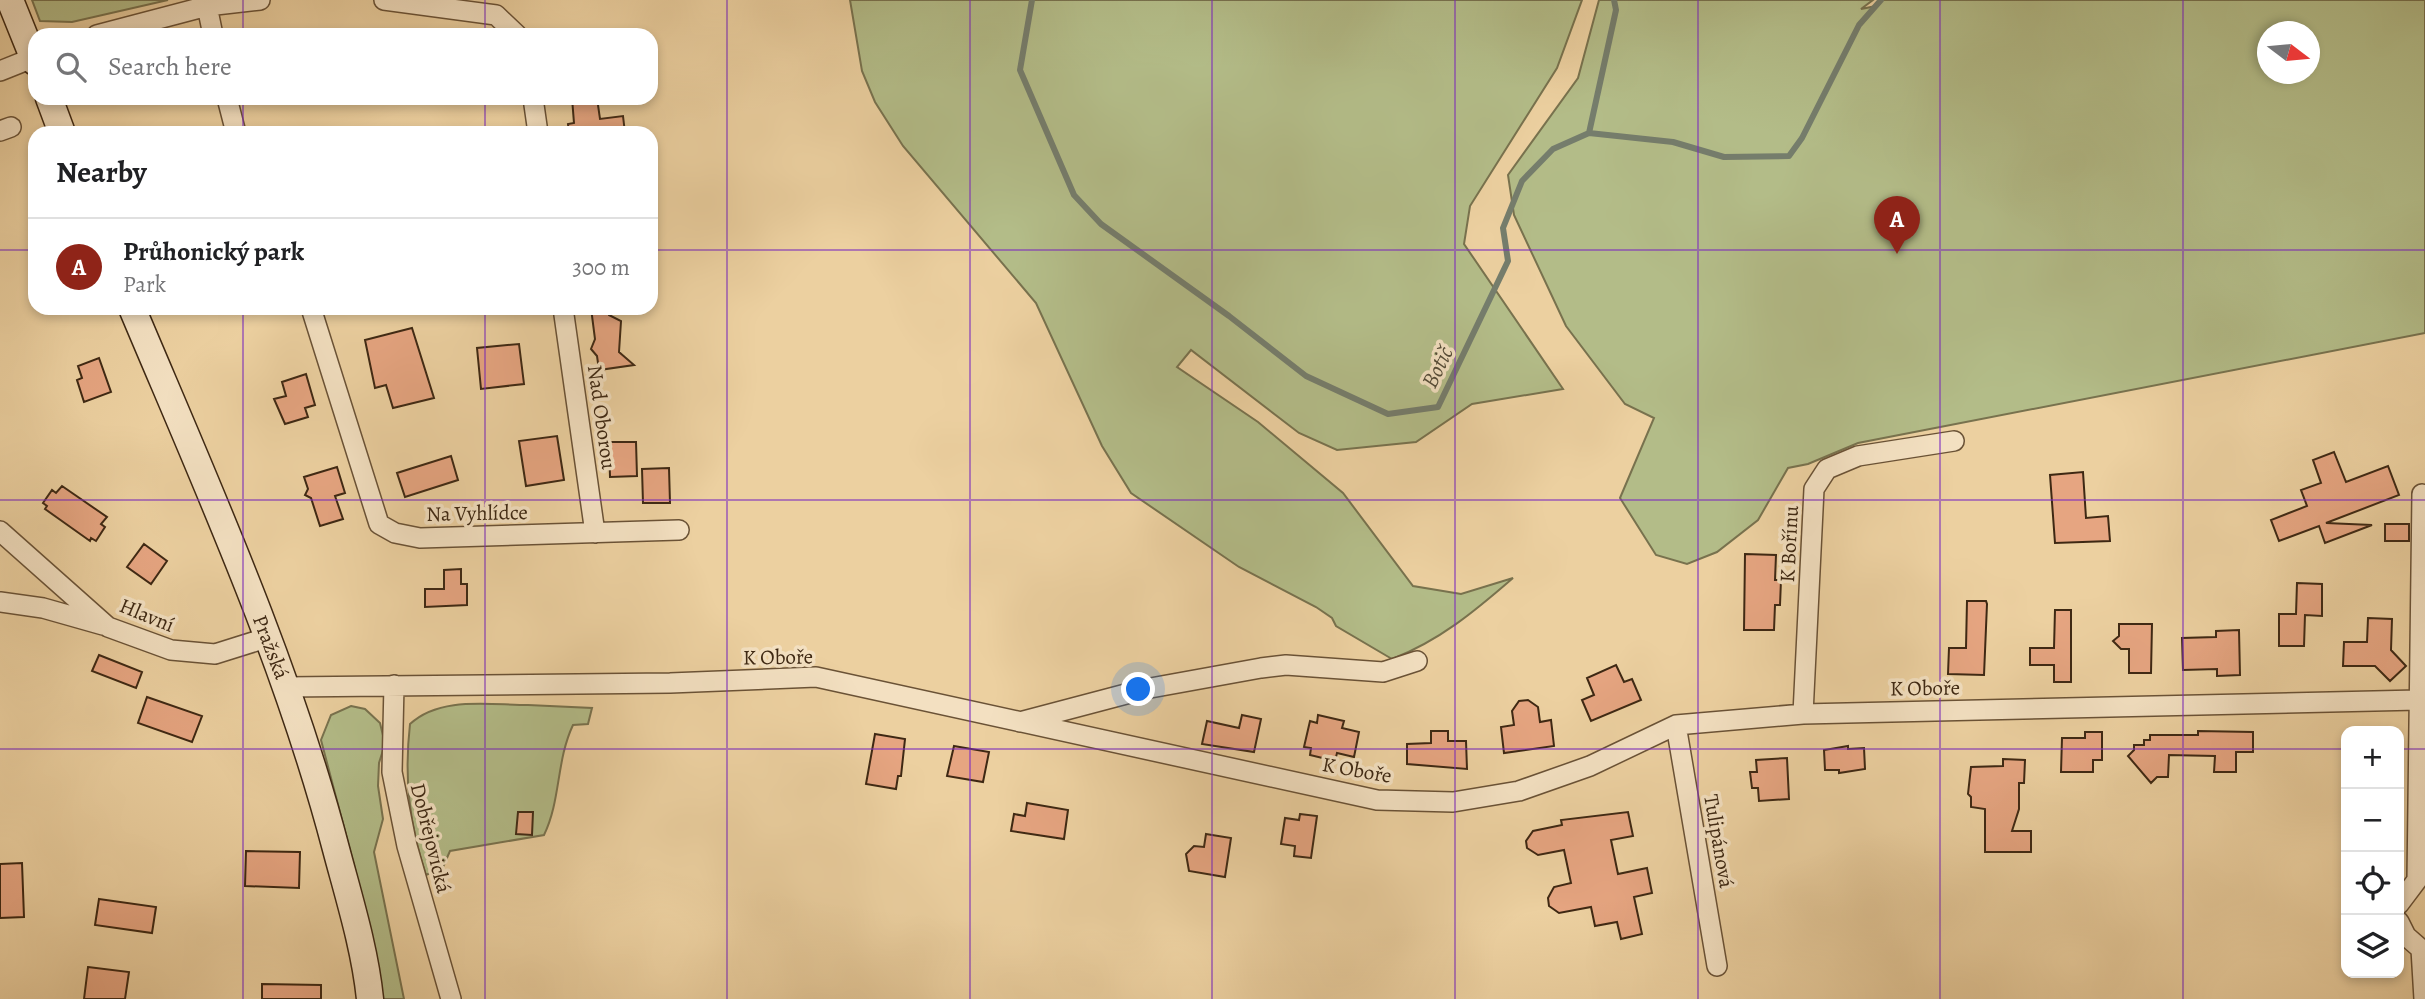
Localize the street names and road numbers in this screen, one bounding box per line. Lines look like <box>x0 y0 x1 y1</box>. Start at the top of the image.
street label: Nad Oborou <box>581 363 623 472</box>
street label: Na Vyhlídce <box>426 498 528 528</box>
street label: K Bořínu <box>1773 504 1805 583</box>
street label: Hlavní <box>115 591 179 639</box>
street label: Pražská <box>246 611 296 683</box>
street label: K Oboře <box>743 642 813 672</box>
street label: K Oboře <box>1890 673 1960 703</box>
street label: K Oboře <box>1320 750 1394 790</box>
street label: Dobřejovická <box>404 780 458 896</box>
street label: Tulipánová <box>1697 792 1741 890</box>

